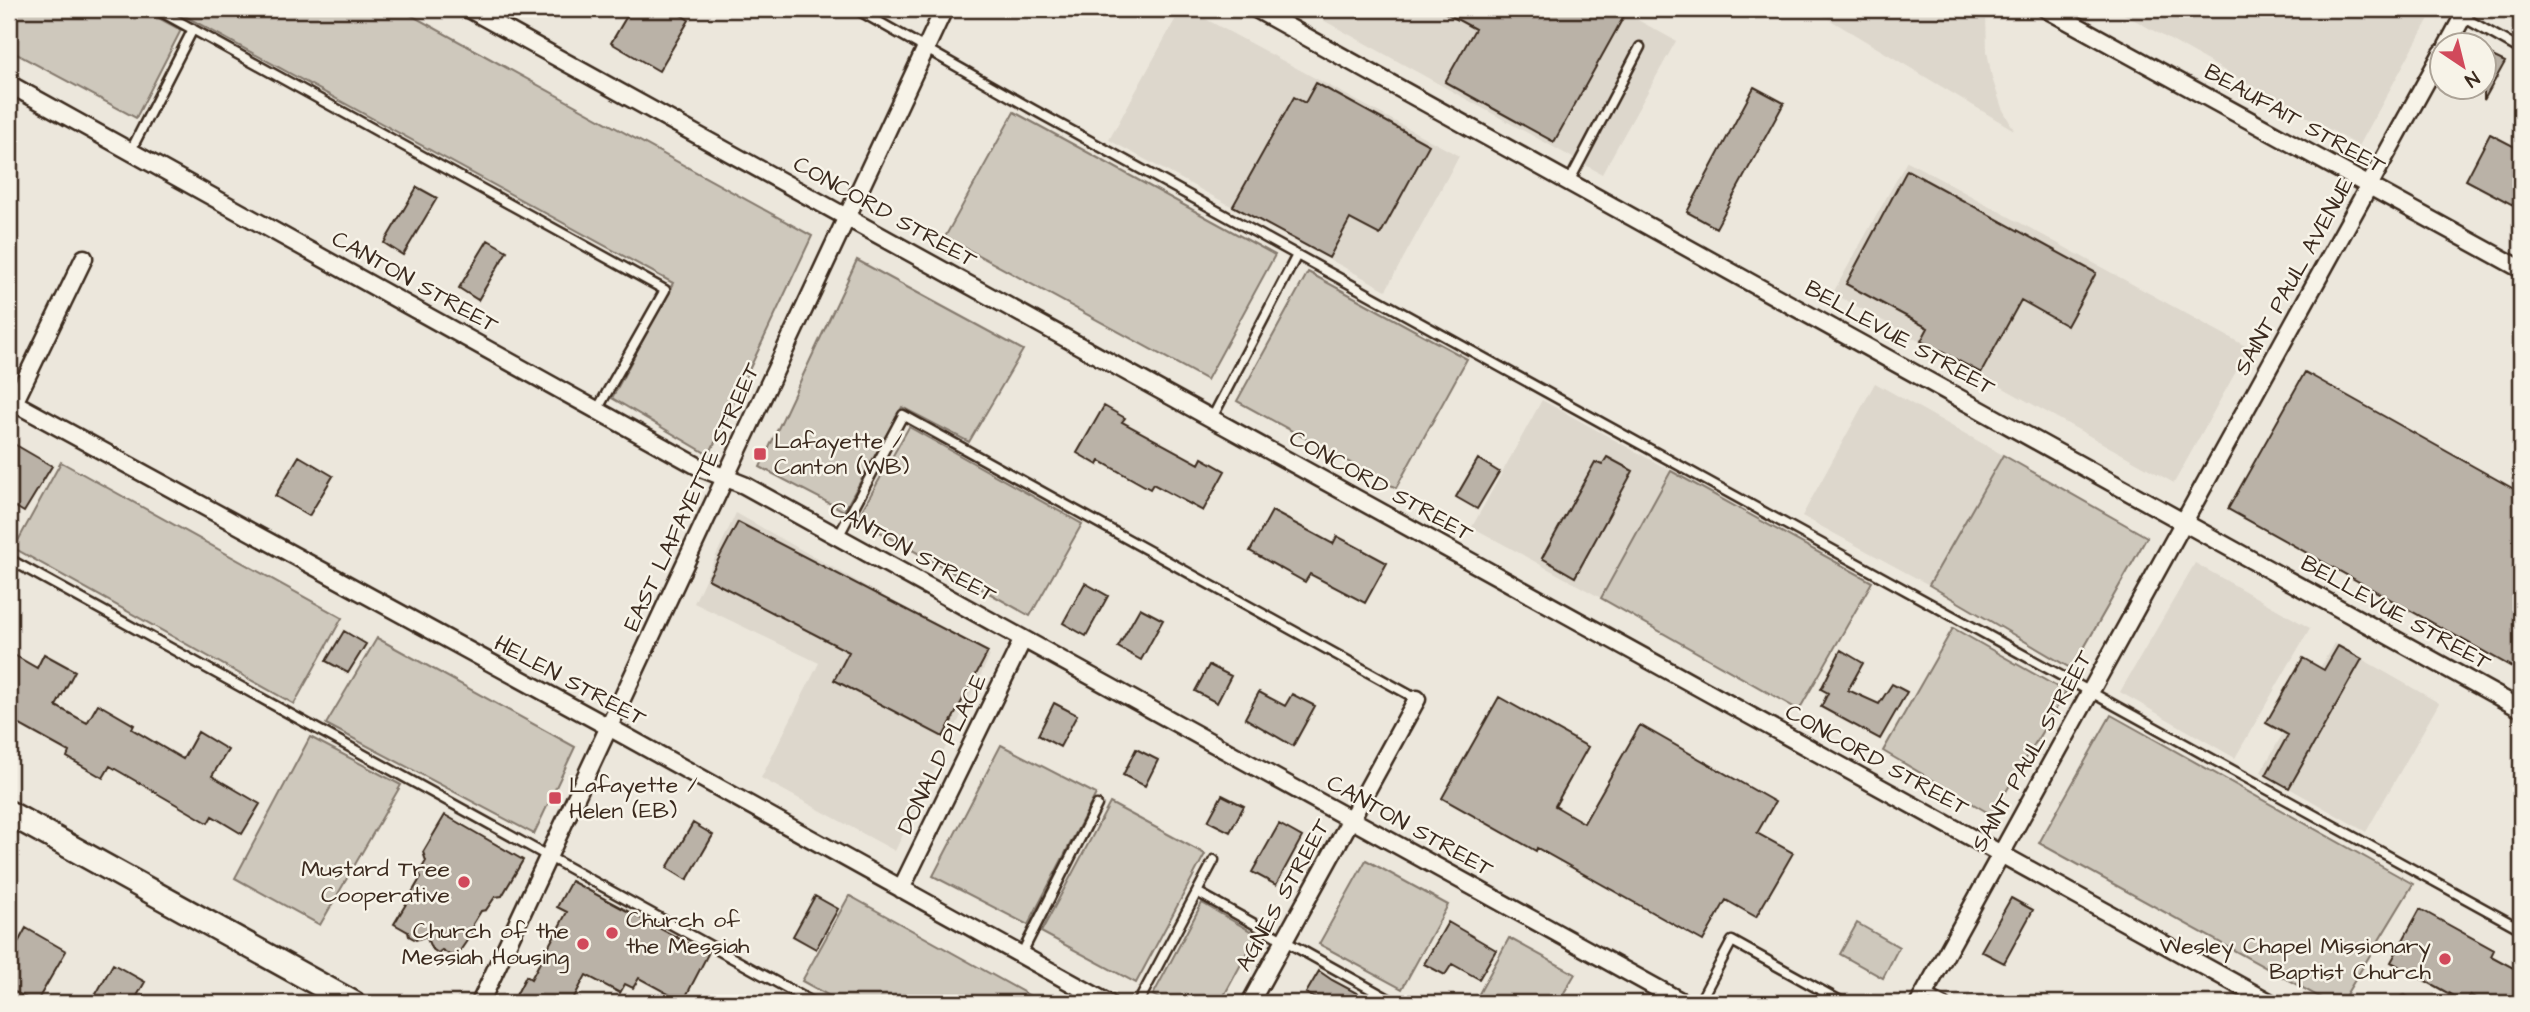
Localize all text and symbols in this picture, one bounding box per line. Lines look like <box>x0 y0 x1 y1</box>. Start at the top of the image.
north arrow <box>2428 32 2498 102</box>
street label: BEAUFAIT STREET <box>2199 56 2392 182</box>
text: N <box>2459 64 2485 93</box>
street label: CONCORD STREET <box>787 148 983 276</box>
street label: SAINT PAUL AVENUE <box>2226 171 2362 381</box>
street label: CANTON STREET <box>326 223 505 341</box>
street label: BELLEVUE STREET <box>1799 272 2001 404</box>
street label: EAST LAFAYETTE STREET <box>616 357 769 636</box>
street label: CONCORD STREET <box>1283 422 1479 550</box>
place label: Lafayette / Canton (WB) <box>774 425 909 483</box>
marker: Lafayette / Canton (WB) <box>752 446 768 462</box>
street label: CANTON STREET <box>824 493 1003 611</box>
street label: BELLEVUE STREET <box>2295 547 2497 679</box>
street label: HELEN STREET <box>488 627 652 735</box>
street label: SAINT PAUL STREET <box>1963 644 2101 857</box>
street label: DONALD PLACE <box>889 668 995 840</box>
street label: CONCORD STREET <box>1779 696 1975 824</box>
street label: CANTON STREET <box>1321 767 1500 885</box>
place label: Lafayette / Helen (EB) <box>569 769 698 827</box>
marker: Lafayette / Helen (EB) <box>547 790 563 806</box>
street label: AGNES STREET <box>1228 812 1338 977</box>
place label: Mustard Tree Cooperative <box>301 853 450 911</box>
marker: Mustard Tree Cooperative <box>456 874 472 890</box>
place label: Church of the Messiah <box>626 904 750 962</box>
place label: Church of the Messiah Housing <box>402 915 569 974</box>
marker: Church of the Messiah <box>604 925 620 941</box>
place label: Wesley Chapel Missionary Baptist Church <box>2160 930 2432 988</box>
marker: Church of the Messiah Housing <box>575 936 591 952</box>
marker: Wesley Chapel Missionary Baptist Church <box>2437 951 2453 967</box>

